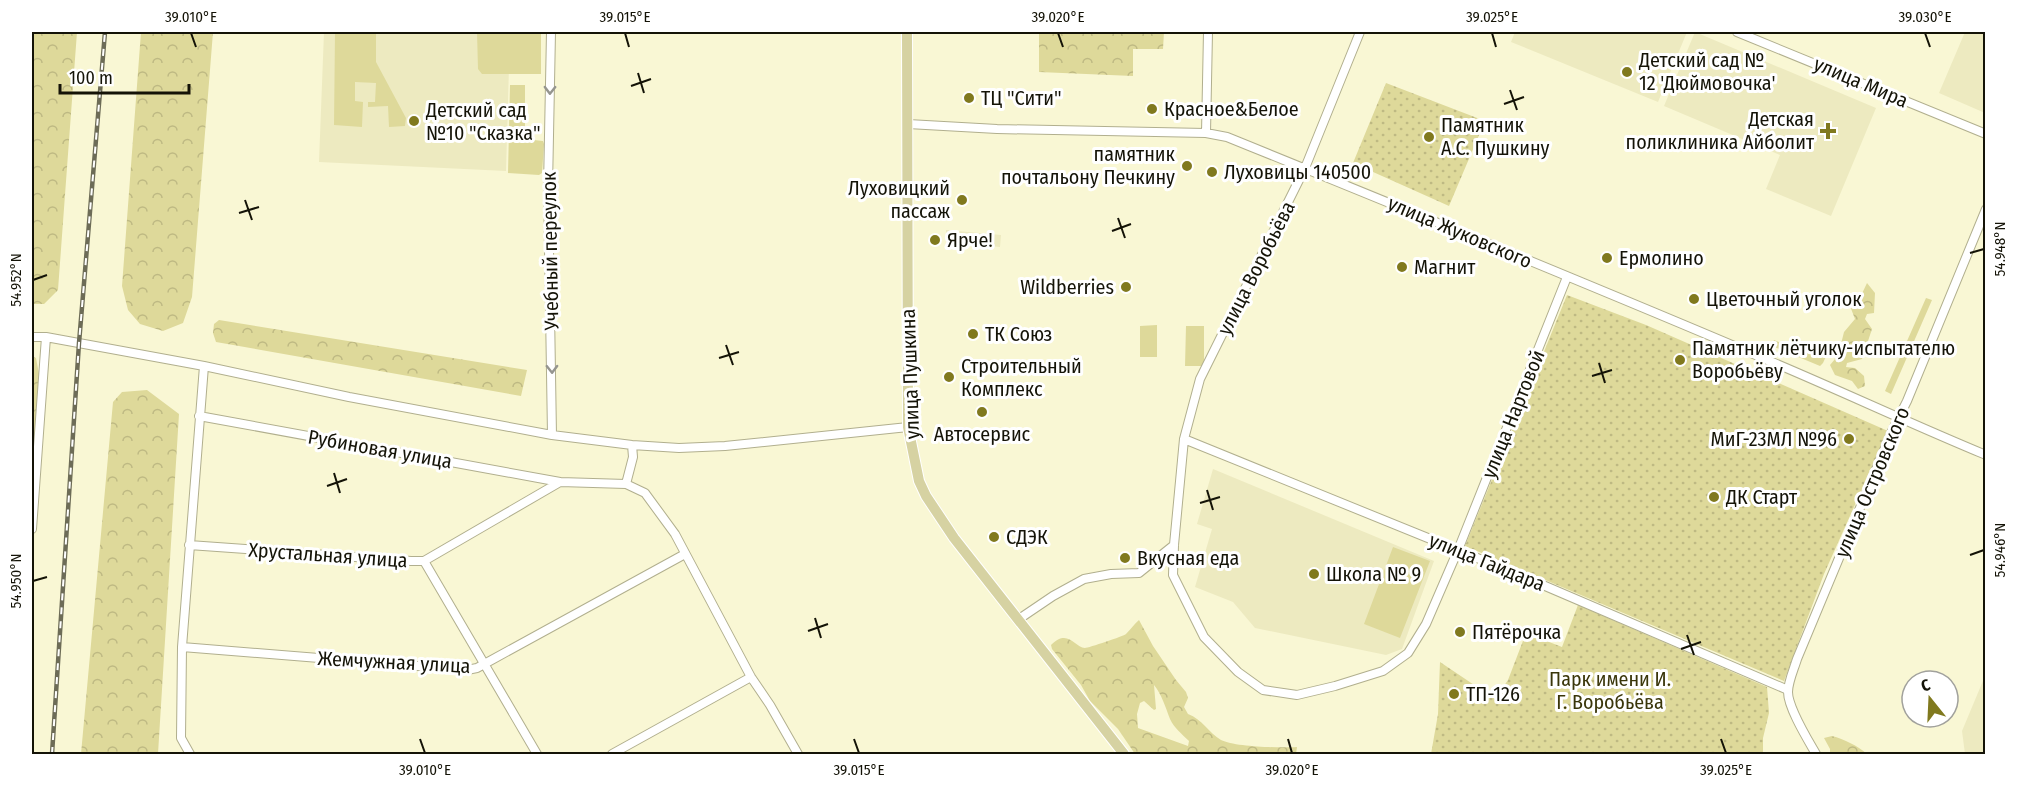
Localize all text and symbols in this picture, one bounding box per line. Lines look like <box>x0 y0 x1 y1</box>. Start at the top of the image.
text: 39.010°E <box>165 8 217 26</box>
text: 39.015°E <box>600 8 651 26</box>
text: 39.020°E <box>1031 8 1085 26</box>
text: 39.025°E <box>1466 8 1518 26</box>
text: 39.030°E <box>1898 8 1952 26</box>
place label: Детский сад № 12 'Дюймовочка' <box>1638 48 1775 95</box>
street label: улица Мира <box>1810 51 1912 113</box>
scale bar <box>60 57 189 95</box>
marker: Детский сад № 12 'Дюймовочка' <box>1620 65 1634 79</box>
text: 100 m <box>69 67 113 89</box>
one-way arrow <box>544 85 556 94</box>
place label: ТЦ "Сити" <box>981 86 1062 110</box>
marker: ТЦ "Сити" <box>962 91 976 105</box>
place label: Красное&Белое <box>1164 97 1299 121</box>
place label: Детский сад №10 "Сказка" <box>425 98 540 145</box>
marker: Красное&Белое <box>1145 102 1159 116</box>
place label: Детская поликлиника Айболит <box>1626 107 1815 154</box>
place label: Памятник А.С. Пушкину <box>1441 113 1550 160</box>
marker: Детский сад №10 "Сказка" <box>407 114 421 128</box>
marker: Детская поликлиника Айболит <box>1819 122 1837 140</box>
marker: Памятник А.С. Пушкину <box>1422 130 1436 144</box>
place label: памятник почтальону Печкину <box>1001 142 1176 189</box>
marker: памятник почтальону Печкину <box>1180 159 1194 173</box>
place label: Луховицы 140500 <box>1224 160 1371 184</box>
marker: Луховицы 140500 <box>1205 165 1219 179</box>
street label: Учебный переулок <box>537 171 563 331</box>
place label: Луховицкий пассаж <box>848 176 950 223</box>
street label: улица Жуковского <box>1384 191 1536 273</box>
marker: Луховицкий пассаж <box>955 193 969 207</box>
street label: улица Воробьёва <box>1212 197 1300 339</box>
text: 54.948°N <box>1991 221 2009 277</box>
place label: Ярче! <box>947 228 993 252</box>
marker: Ярче! <box>928 233 942 247</box>
place label: Ермолино <box>1619 246 1704 270</box>
marker: Ермолино <box>1600 251 1614 265</box>
text: 54.952°N <box>7 253 25 307</box>
place label: Магнит <box>1414 255 1476 279</box>
marker: Магнит <box>1395 260 1409 274</box>
place label: Wildberries <box>1020 275 1114 299</box>
marker: Wildberries <box>1119 280 1133 294</box>
place label: Цветочный уголок <box>1706 287 1862 311</box>
marker: Цветочный уголок <box>1687 292 1701 306</box>
street label: улица Пушкина <box>896 308 924 440</box>
place label: ТК Союз <box>985 322 1052 346</box>
marker: ТК Союз <box>966 327 980 341</box>
place label: Памятник лётчику-испытателю Воробьёву <box>1692 336 1955 383</box>
street label: улица Нартовой <box>1476 346 1550 482</box>
marker: Памятник лётчику-испытателю Воробьёву <box>1673 353 1687 367</box>
place label: Строительный Комплекс <box>961 354 1082 401</box>
one-way arrow <box>545 364 558 373</box>
marker: Строительный Комплекс <box>942 370 956 384</box>
street label: улица Островского <box>1829 403 1915 561</box>
marker: Автосервис <box>975 405 989 419</box>
place label: Автосервис <box>934 422 1031 446</box>
street label: Рубиновая улица <box>306 425 454 473</box>
place label: МиГ-23МЛ №96 <box>1710 427 1837 451</box>
marker: МиГ-23МЛ №96 <box>1842 432 1856 446</box>
place label: ДК Старт <box>1725 485 1798 509</box>
marker: ДК Старт <box>1707 490 1721 504</box>
text: 54.946°N <box>1991 523 2009 577</box>
place label: СДЭК <box>1006 525 1048 549</box>
street label: улица Гайдара <box>1426 528 1548 596</box>
marker: СДЭК <box>987 530 1001 544</box>
street label: Хрустальная улица <box>248 537 408 573</box>
place label: Вкусная еда <box>1137 546 1239 570</box>
marker: Вкусная еда <box>1118 551 1132 565</box>
text: 54.950°N <box>7 553 25 609</box>
place label: Школа № 9 <box>1326 562 1421 586</box>
marker: Школа № 9 <box>1307 567 1321 581</box>
place label: Пятёрочка <box>1472 620 1561 644</box>
marker: Пятёрочка <box>1453 625 1467 639</box>
street label: Жемчужная улица <box>317 646 471 678</box>
park label: Парк имени И. Г. Воробьёва <box>1549 667 1671 714</box>
north arrow <box>1900 669 1960 729</box>
text: С <box>1919 675 1933 696</box>
place label: ТП-126 <box>1466 682 1520 706</box>
marker: ТП-126 <box>1447 687 1461 701</box>
text: 39.010°E <box>399 761 451 779</box>
text: 39.015°E <box>834 761 885 779</box>
text: 39.020°E <box>1265 761 1319 779</box>
text: 39.025°E <box>1700 761 1752 779</box>

